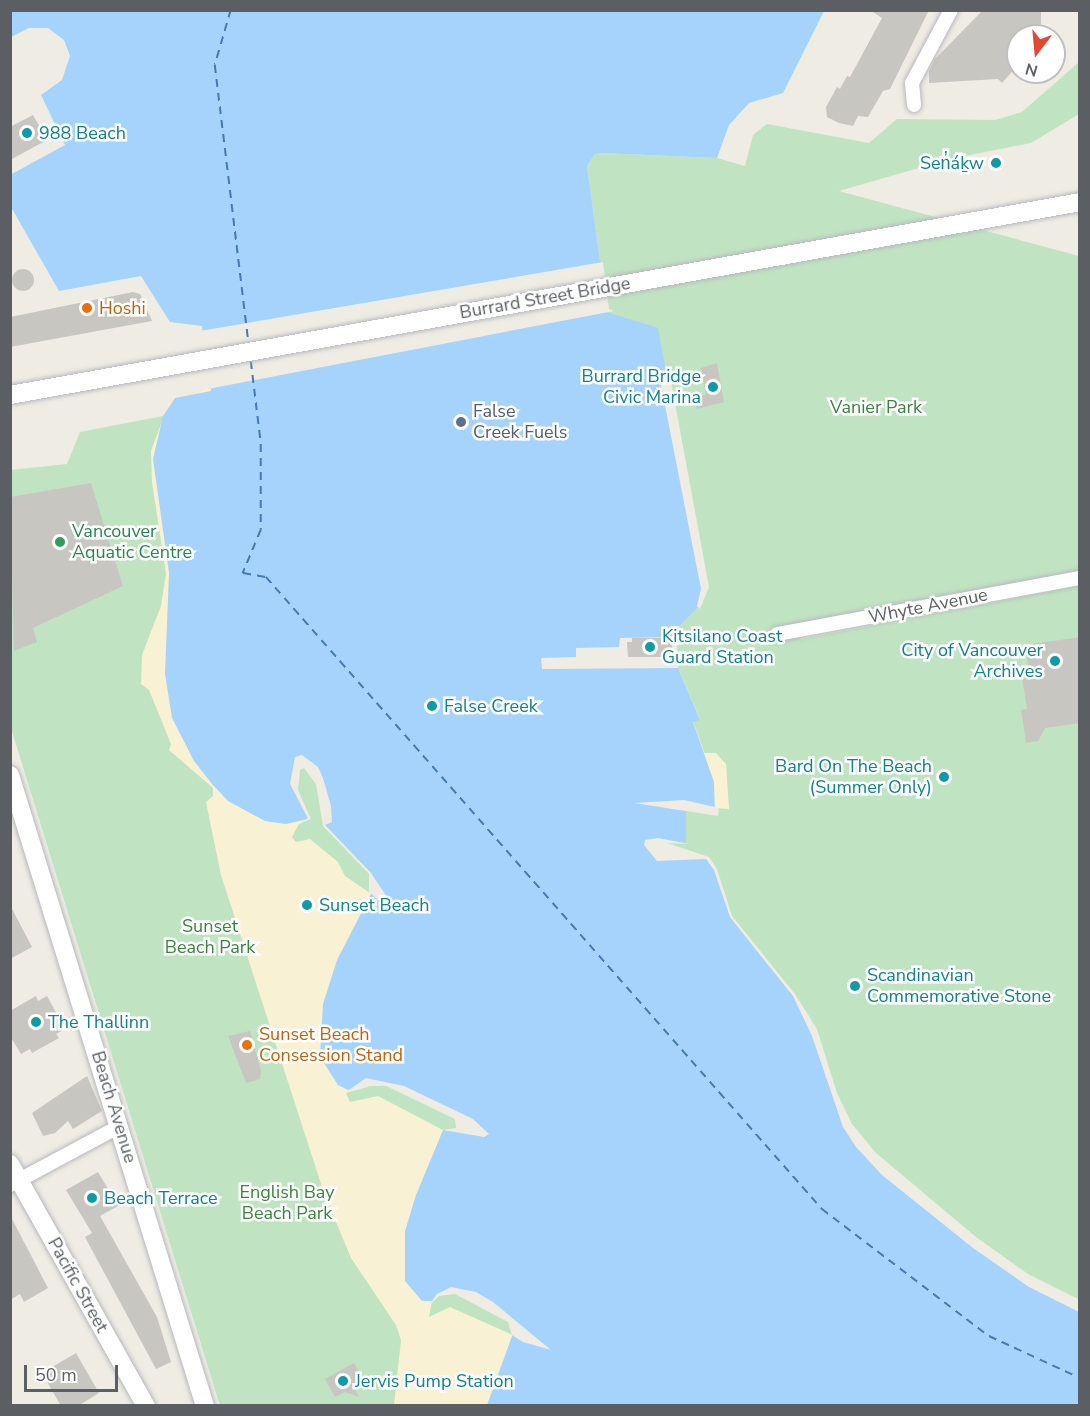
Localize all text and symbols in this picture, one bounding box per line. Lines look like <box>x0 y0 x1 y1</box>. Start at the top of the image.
north arrow <box>1006 24 1066 84</box>
text: N <box>1023 57 1040 82</box>
place label: 988 Beach <box>39 122 126 144</box>
marker: 988 Beach <box>20 126 34 140</box>
place label: Sen̓áḵw <box>920 152 984 174</box>
marker: Sen̓áḵw <box>989 156 1003 170</box>
street label: Burrard Street Bridge <box>458 272 632 324</box>
place label: Hoshi <box>99 297 146 319</box>
marker: Hoshi <box>80 301 94 315</box>
place label: Burrard Bridge Civic Marina <box>582 366 701 409</box>
marker: Burrard Bridge Civic Marina <box>706 380 720 394</box>
park label: Vanier Park <box>830 396 922 418</box>
place label: False Creek Fuels <box>473 401 567 444</box>
marker: False Creek Fuels <box>454 415 468 429</box>
place label: Vancouver Aquatic Centre <box>72 521 192 564</box>
marker: Vancouver Aquatic Centre <box>53 535 67 549</box>
street label: Whyte Avenue <box>867 584 989 628</box>
place label: Kitsilano Coast Guard Station <box>662 626 782 668</box>
marker: Kitsilano Coast Guard Station <box>643 640 657 654</box>
place label: City of Vancouver Archives <box>901 640 1043 682</box>
marker: City of Vancouver Archives <box>1048 654 1062 668</box>
place label: False Creek <box>444 695 538 717</box>
marker: False Creek <box>425 699 439 713</box>
place label: Bard On The Beach (Summer Only) <box>775 756 932 798</box>
marker: Bard On The Beach (Summer Only) <box>937 770 951 784</box>
place label: Sunset Beach <box>319 894 429 916</box>
marker: Sunset Beach <box>300 898 314 912</box>
park label: Sunset Beach Park <box>165 916 255 958</box>
place label: Scandinavian Commemorative Stone <box>867 965 1051 1008</box>
marker: Scandinavian Commemorative Stone <box>848 979 862 993</box>
place label: The Thallinn <box>48 1011 149 1033</box>
marker: The Thallinn <box>29 1015 43 1029</box>
place label: Sunset Beach Consession Stand <box>259 1024 403 1066</box>
marker: Sunset Beach Consession Stand <box>240 1038 254 1052</box>
street label: Beach Avenue <box>87 1049 141 1165</box>
park label: English Bay Beach Park <box>239 1182 335 1224</box>
place label: Beach Terrace <box>104 1187 218 1209</box>
marker: Beach Terrace <box>85 1191 99 1205</box>
street label: Pacific Street <box>43 1234 113 1336</box>
scale bar <box>27 1353 122 1391</box>
text: 50 m <box>35 1363 77 1387</box>
place label: Jervis Pump Station <box>355 1370 514 1392</box>
marker: Jervis Pump Station <box>336 1374 350 1388</box>

